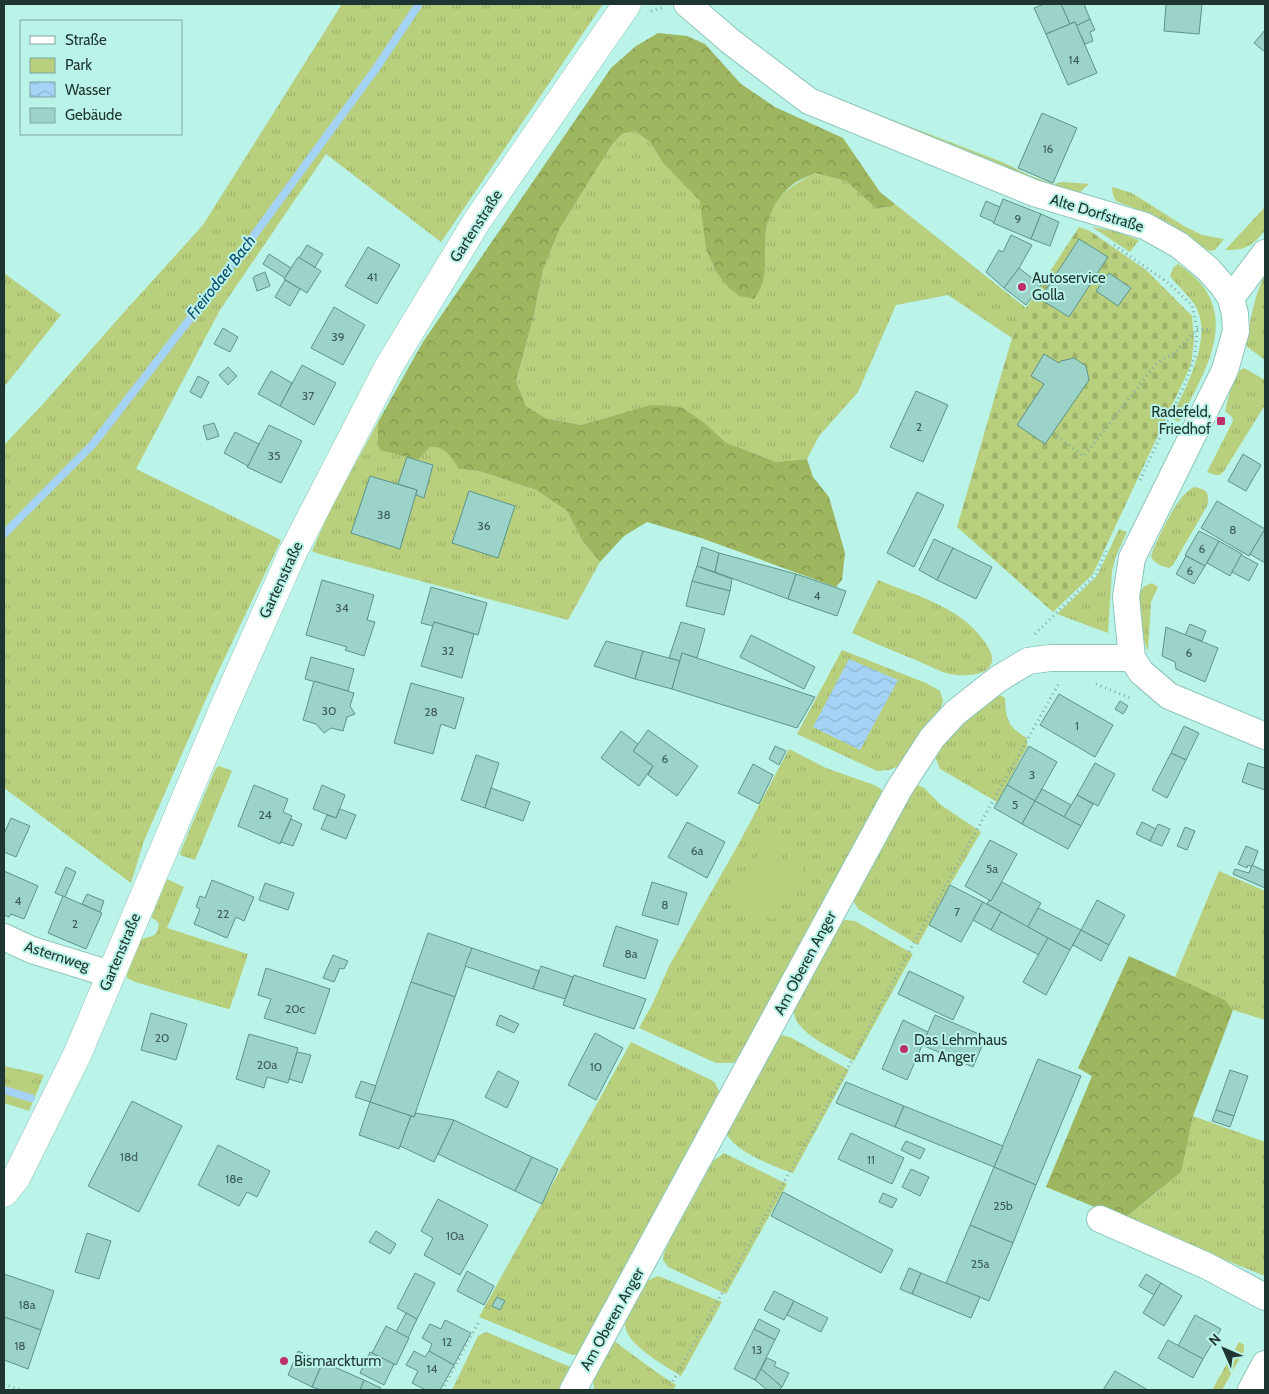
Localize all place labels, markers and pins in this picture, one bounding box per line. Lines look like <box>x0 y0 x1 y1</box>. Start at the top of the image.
place label: Autoservice Golla <box>1032 269 1106 304</box>
marker: Autoservice Golla <box>1016 281 1028 293</box>
place label: Radefeld, Friedhof <box>1151 403 1211 438</box>
marker: Radefeld, Friedhof <box>1215 415 1227 427</box>
place label: Das Lehmhaus am Anger <box>914 1031 1007 1066</box>
marker: Das Lehmhaus am Anger <box>898 1043 910 1055</box>
place label: Bismarckturm <box>294 1352 382 1370</box>
marker: Bismarckturm <box>278 1355 290 1367</box>

